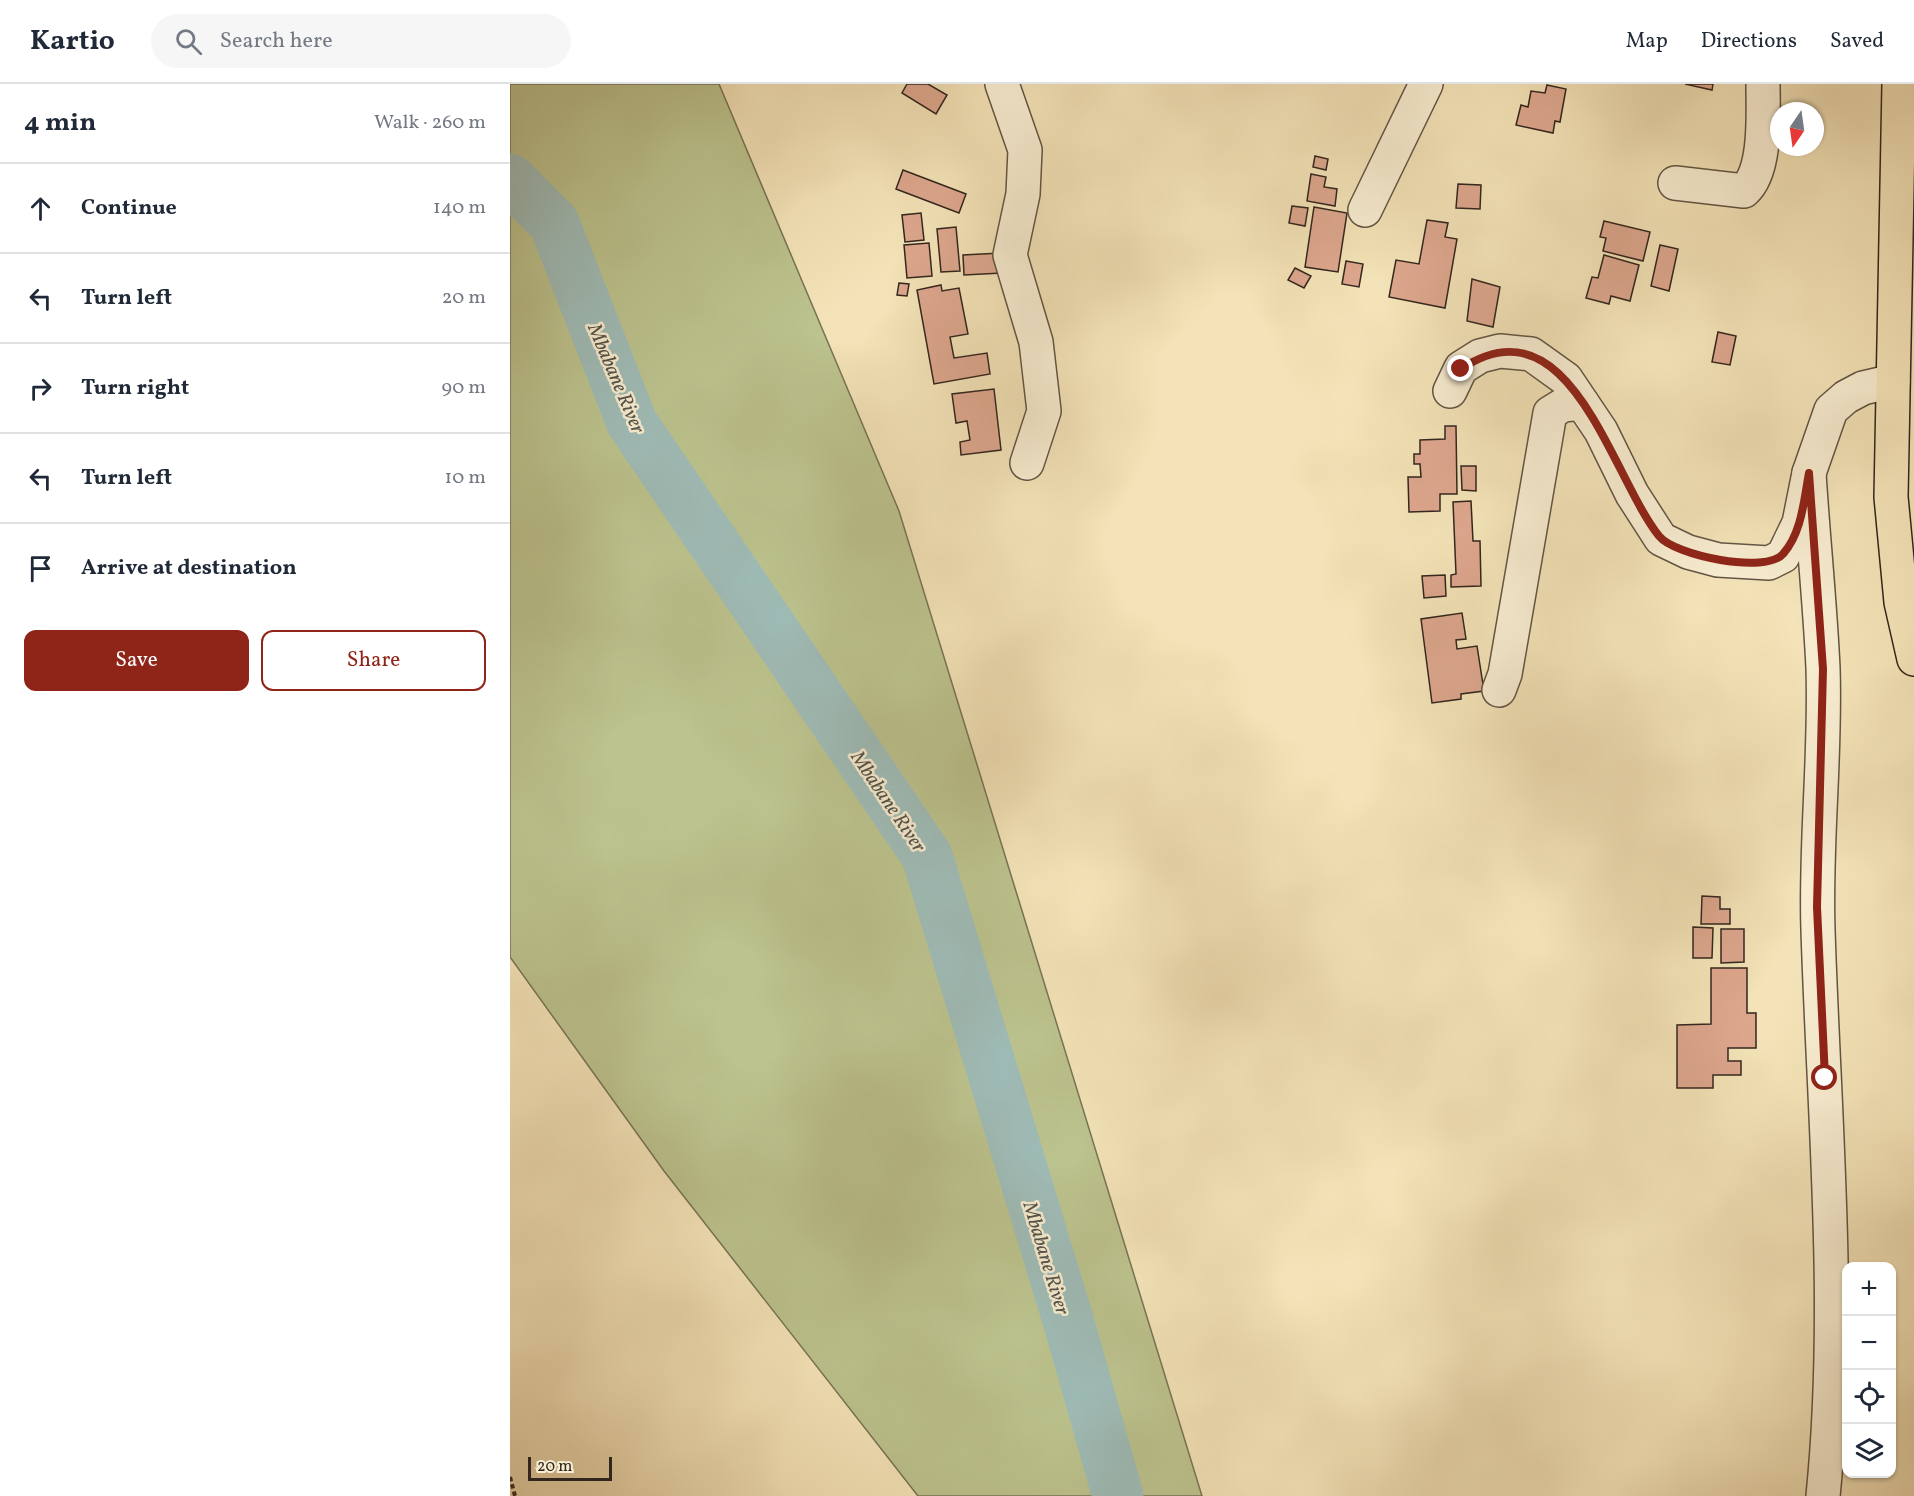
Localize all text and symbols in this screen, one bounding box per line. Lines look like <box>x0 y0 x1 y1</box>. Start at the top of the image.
search box <box>151 14 571 68</box>
text: Kartio <box>30 22 115 61</box>
icon: search <box>172 25 205 58</box>
text: Search here <box>220 26 333 57</box>
text: Map <box>1626 27 1668 56</box>
text: Directions <box>1701 27 1797 56</box>
text: Saved <box>1830 27 1884 56</box>
north arrow <box>1770 102 1824 156</box>
text: 4 min <box>24 105 96 141</box>
text: Walk · 260 m <box>374 109 486 137</box>
icon: ahead <box>24 192 57 225</box>
text: Continue <box>81 193 177 224</box>
text: 140 m <box>433 194 486 222</box>
icon: left <box>24 282 57 315</box>
text: Turn left <box>81 283 172 314</box>
text: 20 m <box>442 284 486 312</box>
water label: Mbabane River <box>579 319 651 439</box>
route end <box>1447 355 1473 381</box>
icon: right <box>24 372 57 405</box>
text: Turn right <box>81 373 189 404</box>
text: 90 m <box>442 374 486 402</box>
icon: left <box>24 462 57 495</box>
text: Turn left <box>81 463 172 494</box>
text: 10 m <box>445 464 486 492</box>
icon: arrive <box>24 552 57 585</box>
text: Arrive at destination <box>81 553 297 584</box>
button: Save <box>24 630 249 691</box>
button: Share <box>261 630 486 691</box>
water label: Mbabane River <box>842 745 932 859</box>
route start <box>1811 1064 1837 1090</box>
water label: Mbabane River <box>1014 1198 1076 1319</box>
map controls <box>1842 1262 1896 1478</box>
button: + <box>1842 1262 1896 1316</box>
button: − <box>1842 1316 1896 1370</box>
button: locate <box>1842 1370 1896 1424</box>
button: layers <box>1842 1424 1896 1478</box>
scale bar <box>528 1454 612 1482</box>
text: 20 m <box>537 1456 572 1478</box>

